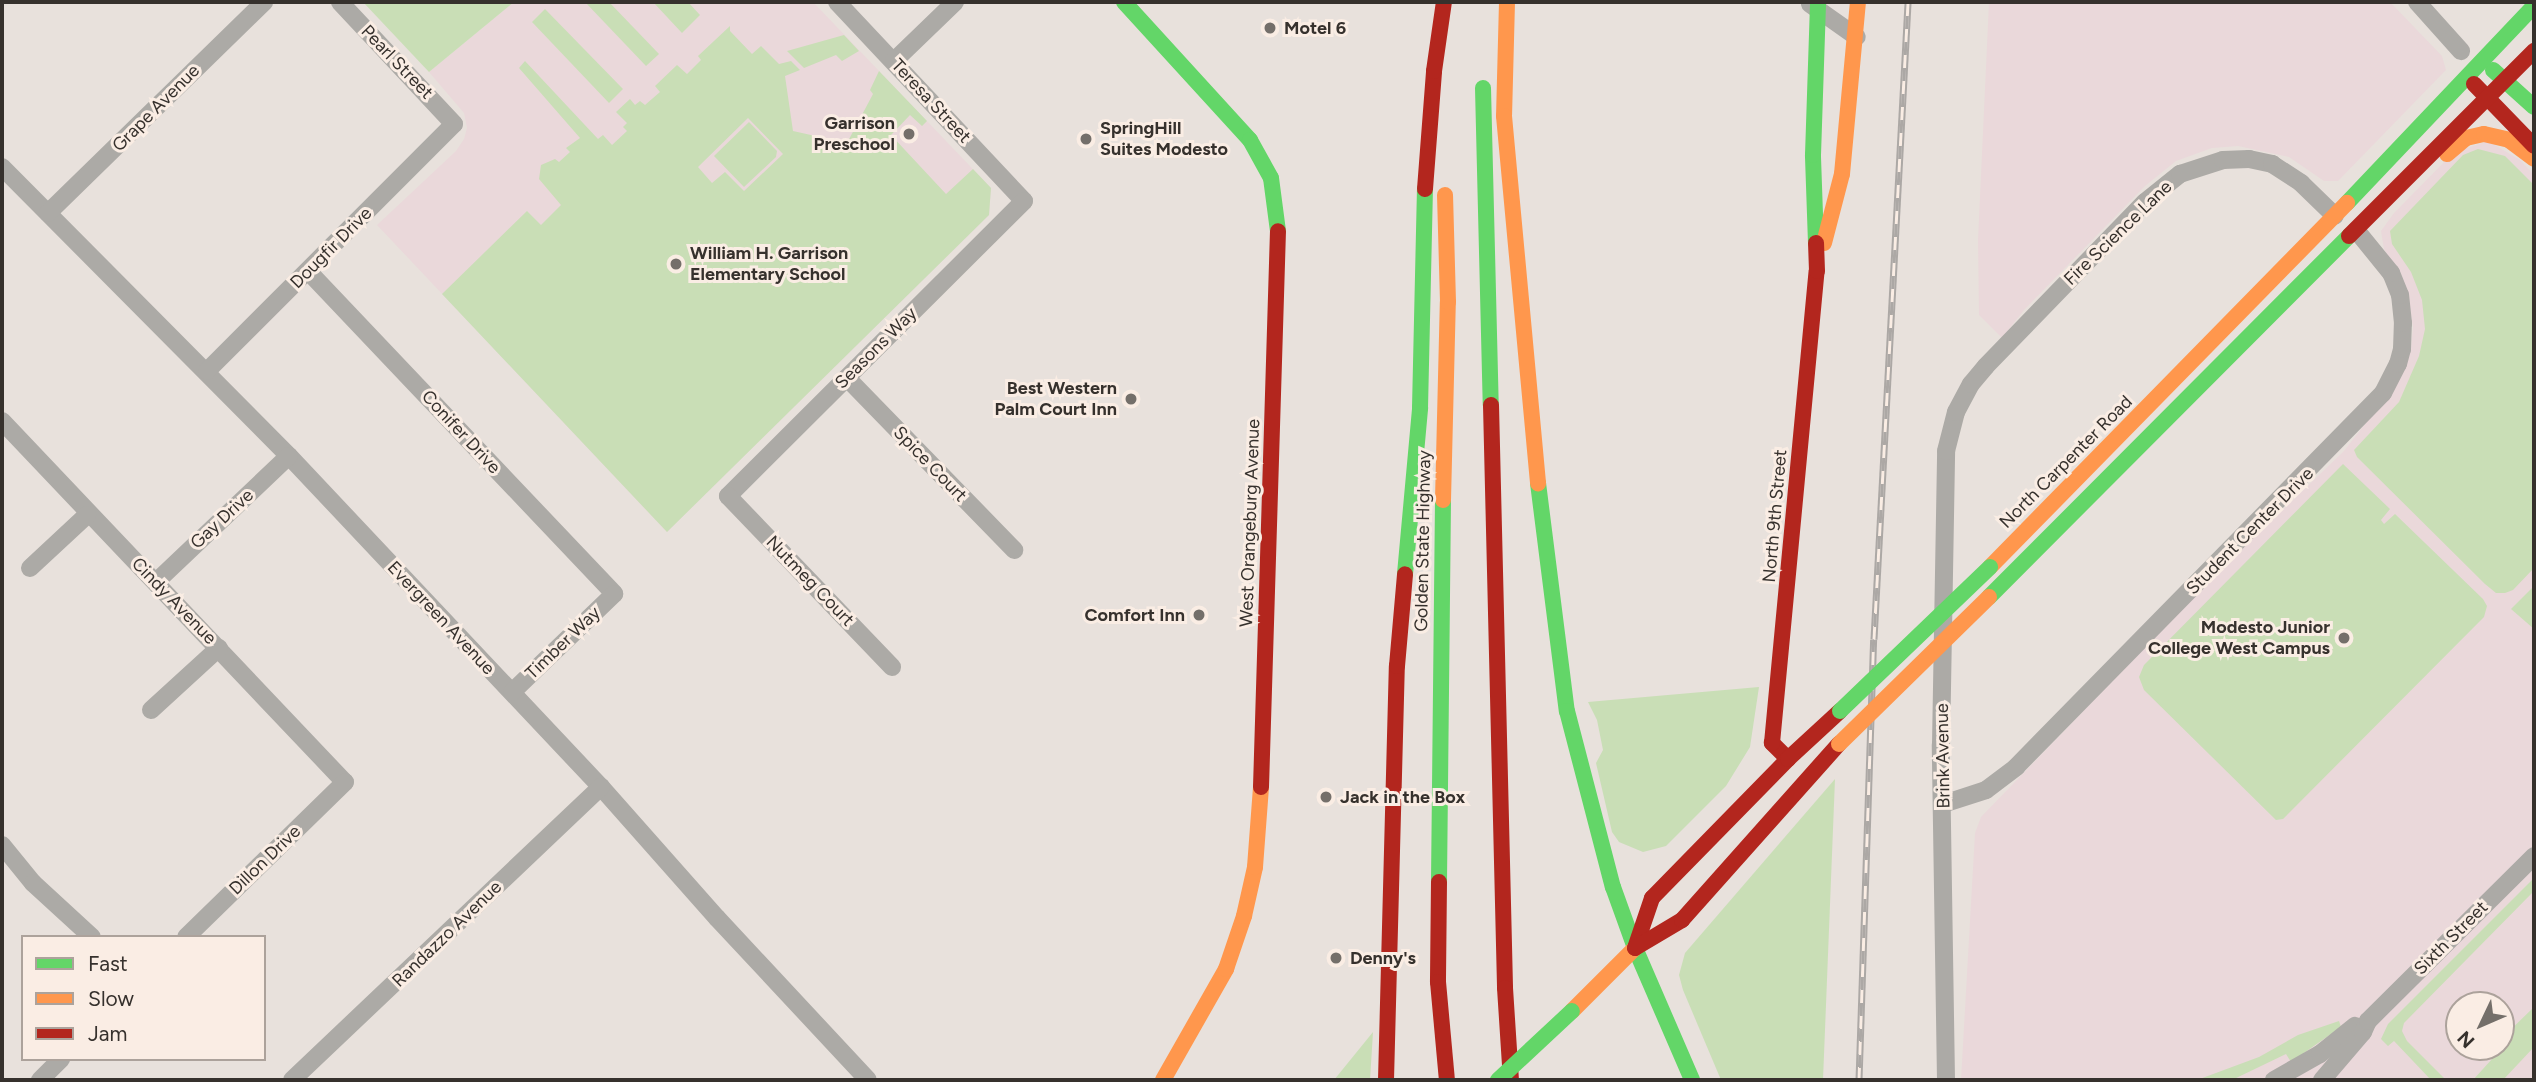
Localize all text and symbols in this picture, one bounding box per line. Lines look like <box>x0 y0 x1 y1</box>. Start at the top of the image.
place label: Motel 6 <box>1284 17 1346 39</box>
marker: Motel 6 <box>1262 20 1278 36</box>
street label: Pearl Street <box>357 21 437 103</box>
street label: Teresa Street <box>887 55 975 147</box>
street label: Grape Avenue <box>108 60 204 156</box>
place label: Garrison Preschool <box>814 113 895 156</box>
place label: SpringHill Suites Modesto <box>1100 118 1228 160</box>
marker: Garrison Preschool <box>901 126 917 142</box>
marker: SpringHill Suites Modesto <box>1078 131 1094 147</box>
street label: Fire Science Lane <box>2060 176 2176 290</box>
street label: Dougfir Drive <box>286 203 376 293</box>
place label: William H. Garrison Elementary School <box>690 243 848 286</box>
marker: William H. Garrison Elementary School <box>668 256 684 272</box>
street label: Seasons Way <box>831 303 921 393</box>
place label: Best Western Palm Court Inn <box>995 378 1117 420</box>
street label: Conifer Drive <box>417 386 505 478</box>
marker: Best Western Palm Court Inn <box>1123 391 1139 407</box>
street label: North Carpenter Road <box>1995 391 2137 533</box>
street label: West Orangeburg Avenue <box>1236 419 1264 627</box>
street label: Spice Court <box>889 422 971 506</box>
street label: North 9th Street <box>1758 448 1792 584</box>
street label: Golden State Highway <box>1411 450 1435 632</box>
street label: Student Center Drive <box>2182 463 2318 599</box>
street label: Gay Drive <box>186 484 258 554</box>
street label: Nutmeg Court <box>761 531 859 631</box>
street label: Cindy Avenue <box>127 553 221 649</box>
street label: Evergreen Avenue <box>383 557 499 679</box>
street label: Timber Way <box>521 602 605 684</box>
place label: Comfort Inn <box>1084 604 1185 626</box>
marker: Comfort Inn <box>1191 607 1207 623</box>
place label: Modesto Junior College West Campus <box>2148 617 2330 660</box>
marker: Modesto Junior College West Campus <box>2336 630 2352 646</box>
street label: Brink Avenue <box>1931 703 1955 809</box>
place label: Jack in the Box <box>1340 786 1465 808</box>
marker: Jack in the Box <box>1318 789 1334 805</box>
street label: Dillon Drive <box>225 821 305 899</box>
street label: Randazzo Avenue <box>388 876 506 992</box>
street label: Sixth Street <box>2410 897 2492 979</box>
legend <box>21 935 266 1061</box>
place label: Denny's <box>1350 947 1416 969</box>
marker: Denny's <box>1328 950 1344 966</box>
text: Fast <box>88 951 128 976</box>
text: Slow <box>88 986 134 1011</box>
north arrow <box>2445 991 2515 1061</box>
text: Jam <box>88 1021 127 1046</box>
text: N <box>2453 1026 2479 1053</box>

